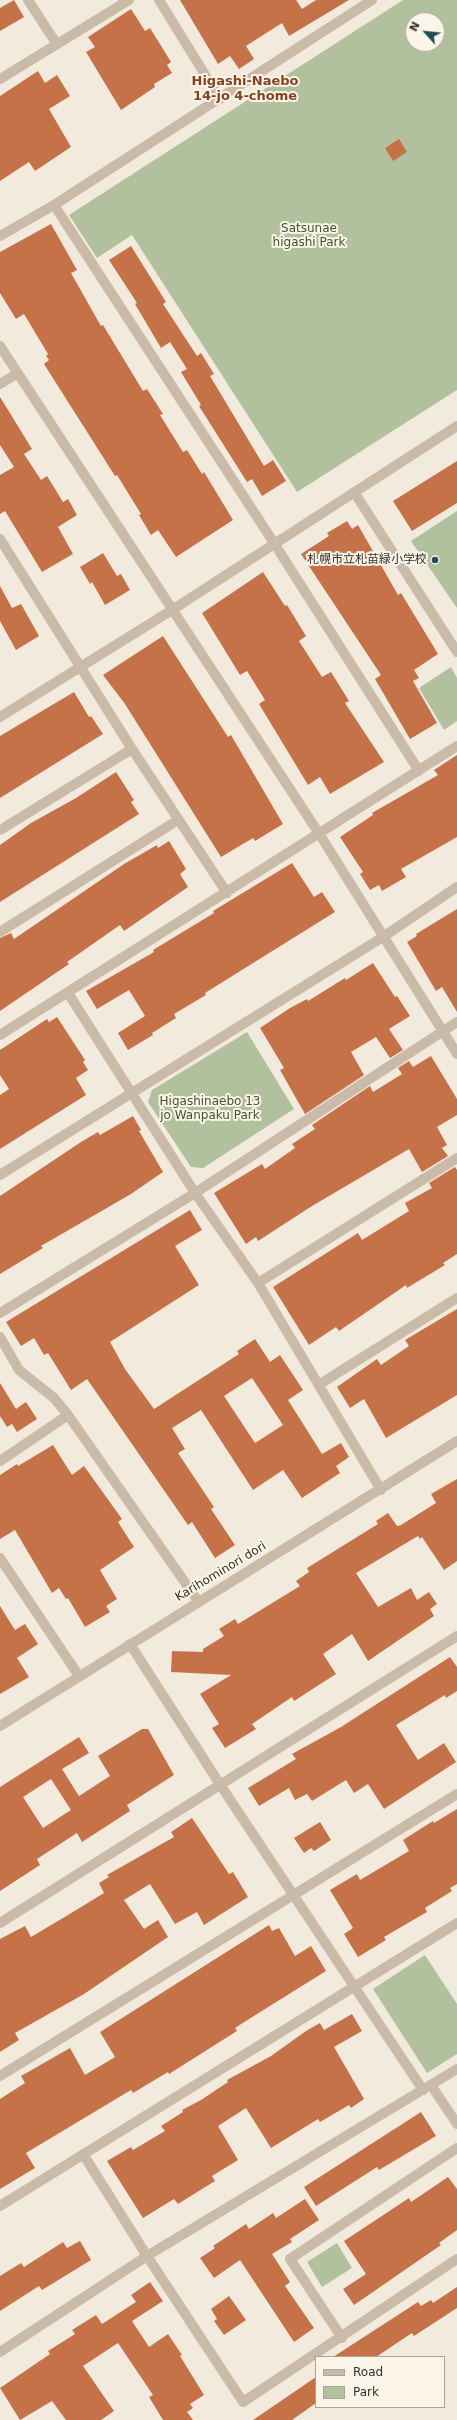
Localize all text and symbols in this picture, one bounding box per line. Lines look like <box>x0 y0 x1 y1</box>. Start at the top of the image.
north arrow <box>405 12 445 52</box>
text: N <box>407 20 423 34</box>
district label: Higashi-Naebo 14-jo 4-chome <box>192 74 298 105</box>
park label: Satsunae higashi Park <box>273 222 345 250</box>
place label: 札幌市立札苗緑小学校 <box>307 553 427 567</box>
marker: 札幌市立札苗緑小学校 <box>430 555 440 565</box>
park label: Higashinaebo 13 jo Wanpaku Park <box>160 1095 260 1123</box>
street label: Karihominori dori <box>173 1539 269 1605</box>
legend <box>315 2356 445 2408</box>
text: Road <box>353 2365 383 2379</box>
text: Park <box>353 2385 379 2399</box>

